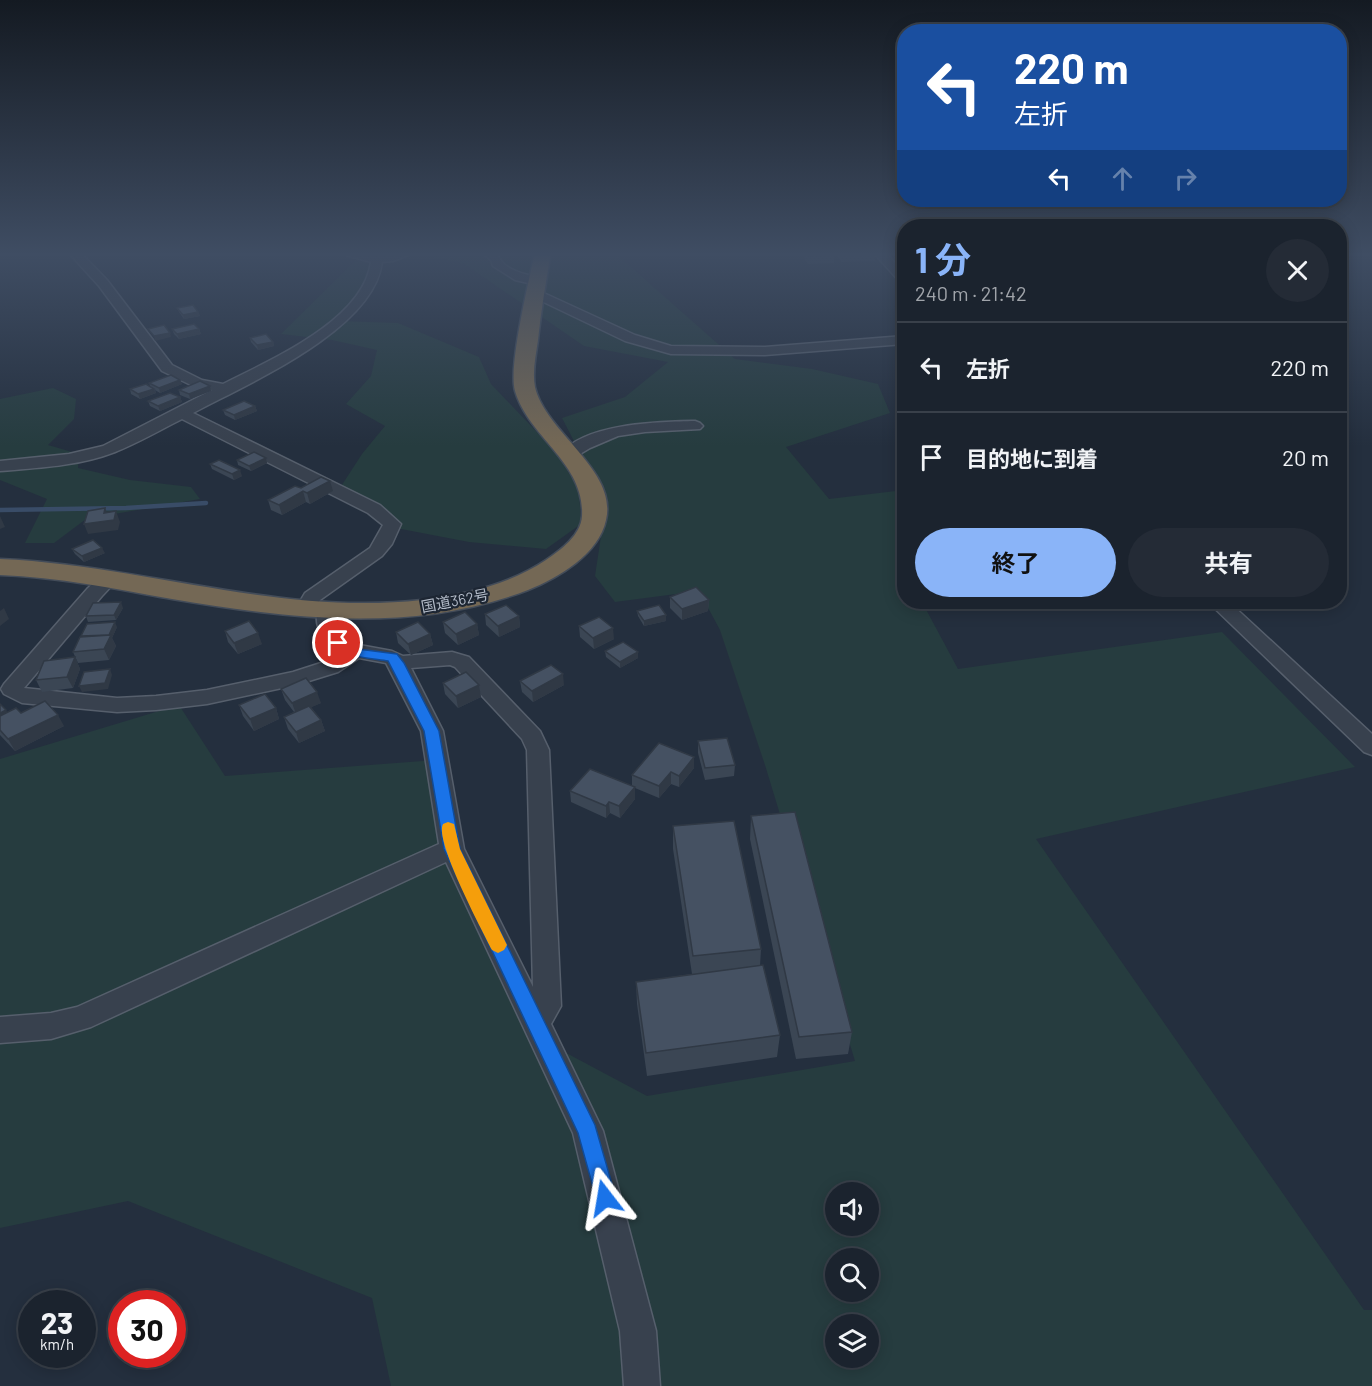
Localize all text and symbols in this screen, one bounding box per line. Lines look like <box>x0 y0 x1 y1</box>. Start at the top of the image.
text: 220 m <box>1014 42 1128 92</box>
icon: left <box>915 48 993 126</box>
text: 左折 <box>1014 97 1068 129</box>
icon: left <box>1043 162 1076 195</box>
icon: ahead <box>1106 162 1139 195</box>
icon: right <box>1169 162 1202 195</box>
text: 1 分 <box>915 237 971 280</box>
button: close <box>1266 239 1329 302</box>
text: 240 m · 21:42 <box>915 281 1027 305</box>
icon: left <box>915 351 948 384</box>
text: 220 m <box>1270 354 1329 380</box>
text: 左折 <box>966 355 1010 381</box>
icon: arrive <box>915 441 948 474</box>
text: 20 m <box>1282 444 1329 470</box>
text: 目的地に到着 <box>966 445 1098 471</box>
button: 終了 <box>915 528 1116 597</box>
button: 共有 <box>1128 528 1329 597</box>
street label: 国道362号 <box>419 585 490 615</box>
pin <box>312 617 363 668</box>
icon: arrive <box>321 626 354 659</box>
position arrow <box>573 1166 637 1230</box>
map controls <box>825 1182 879 1368</box>
button: sound <box>825 1182 879 1236</box>
button: search <box>825 1248 879 1302</box>
speed limit sign: 30 <box>108 1290 186 1368</box>
text: 23 <box>41 1304 73 1340</box>
button: layers <box>825 1314 879 1368</box>
text: km/h <box>40 1335 74 1353</box>

